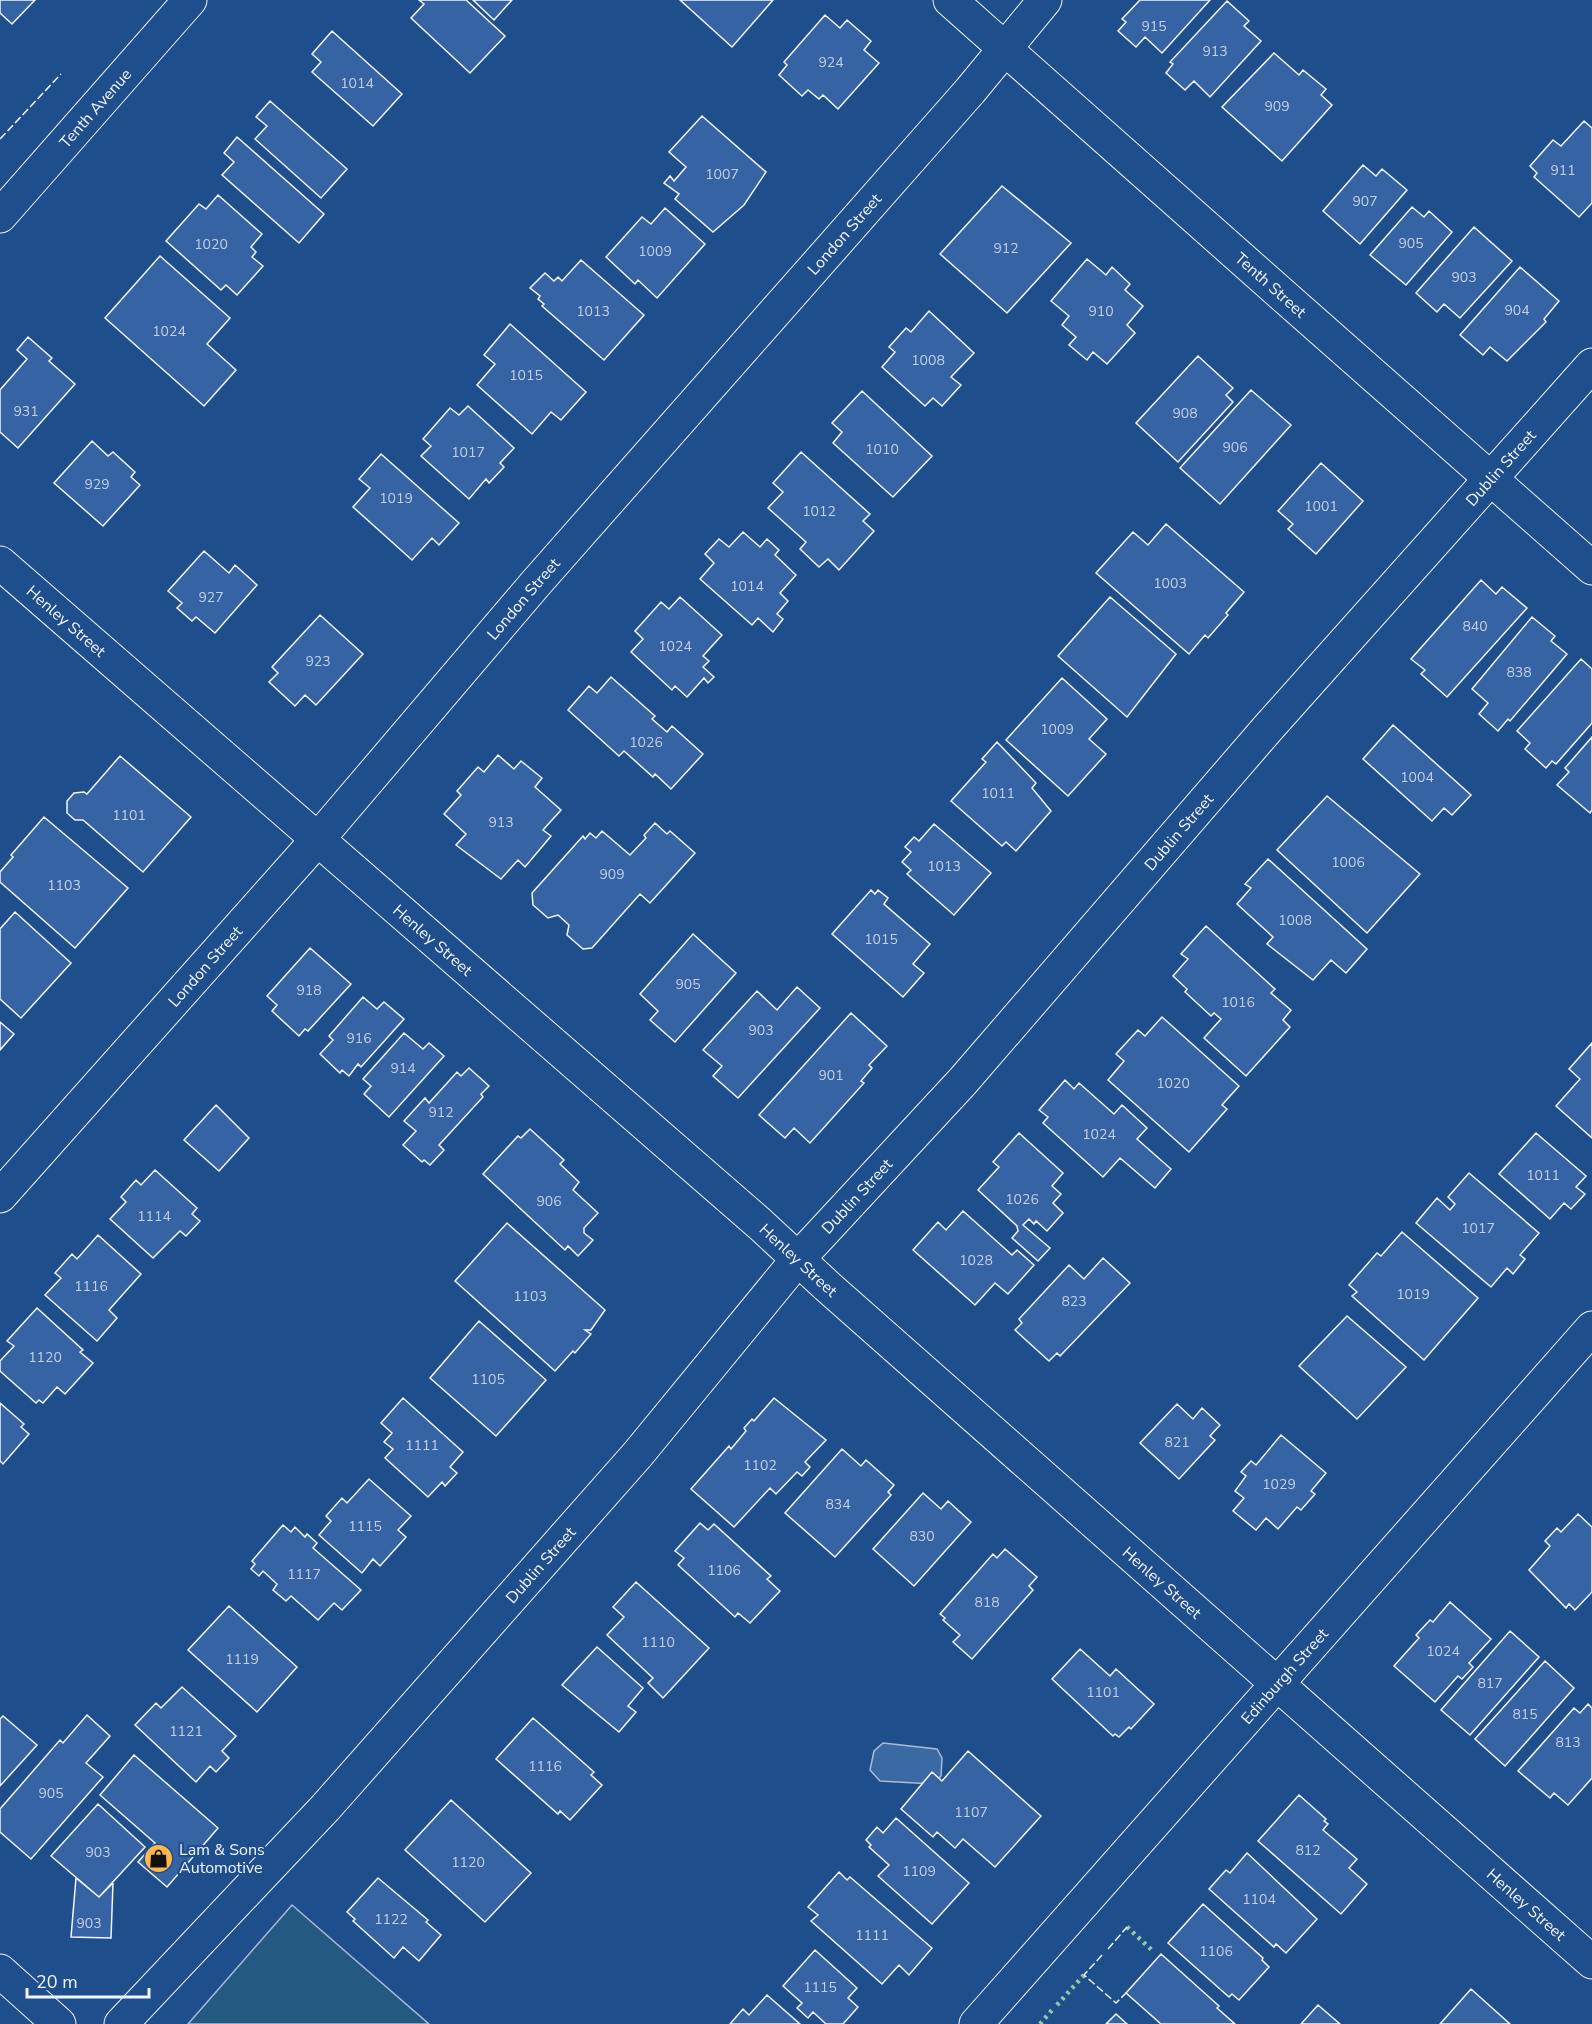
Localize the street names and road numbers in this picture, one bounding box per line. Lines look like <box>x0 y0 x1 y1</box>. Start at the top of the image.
street label: Tenth Avenue <box>55 64 137 153</box>
street label: London Street <box>803 189 887 280</box>
street label: Tenth Street <box>1230 248 1311 323</box>
street label: Dublin Street <box>1461 425 1541 511</box>
street label: London Street <box>482 553 565 645</box>
street label: Henley Street <box>21 581 111 663</box>
street label: Dublin Street <box>1140 789 1219 876</box>
street label: Henley Street <box>388 900 477 981</box>
street label: London Street <box>164 921 248 1012</box>
street label: Dublin Street <box>817 1154 898 1239</box>
street label: Henley Street <box>754 1219 842 1303</box>
street label: Dublin Street <box>501 1522 581 1608</box>
street label: Henley Street <box>1117 1542 1206 1624</box>
street label: Edinburgh Street <box>1236 1623 1334 1729</box>
street label: Henley Street <box>1481 1864 1570 1946</box>

